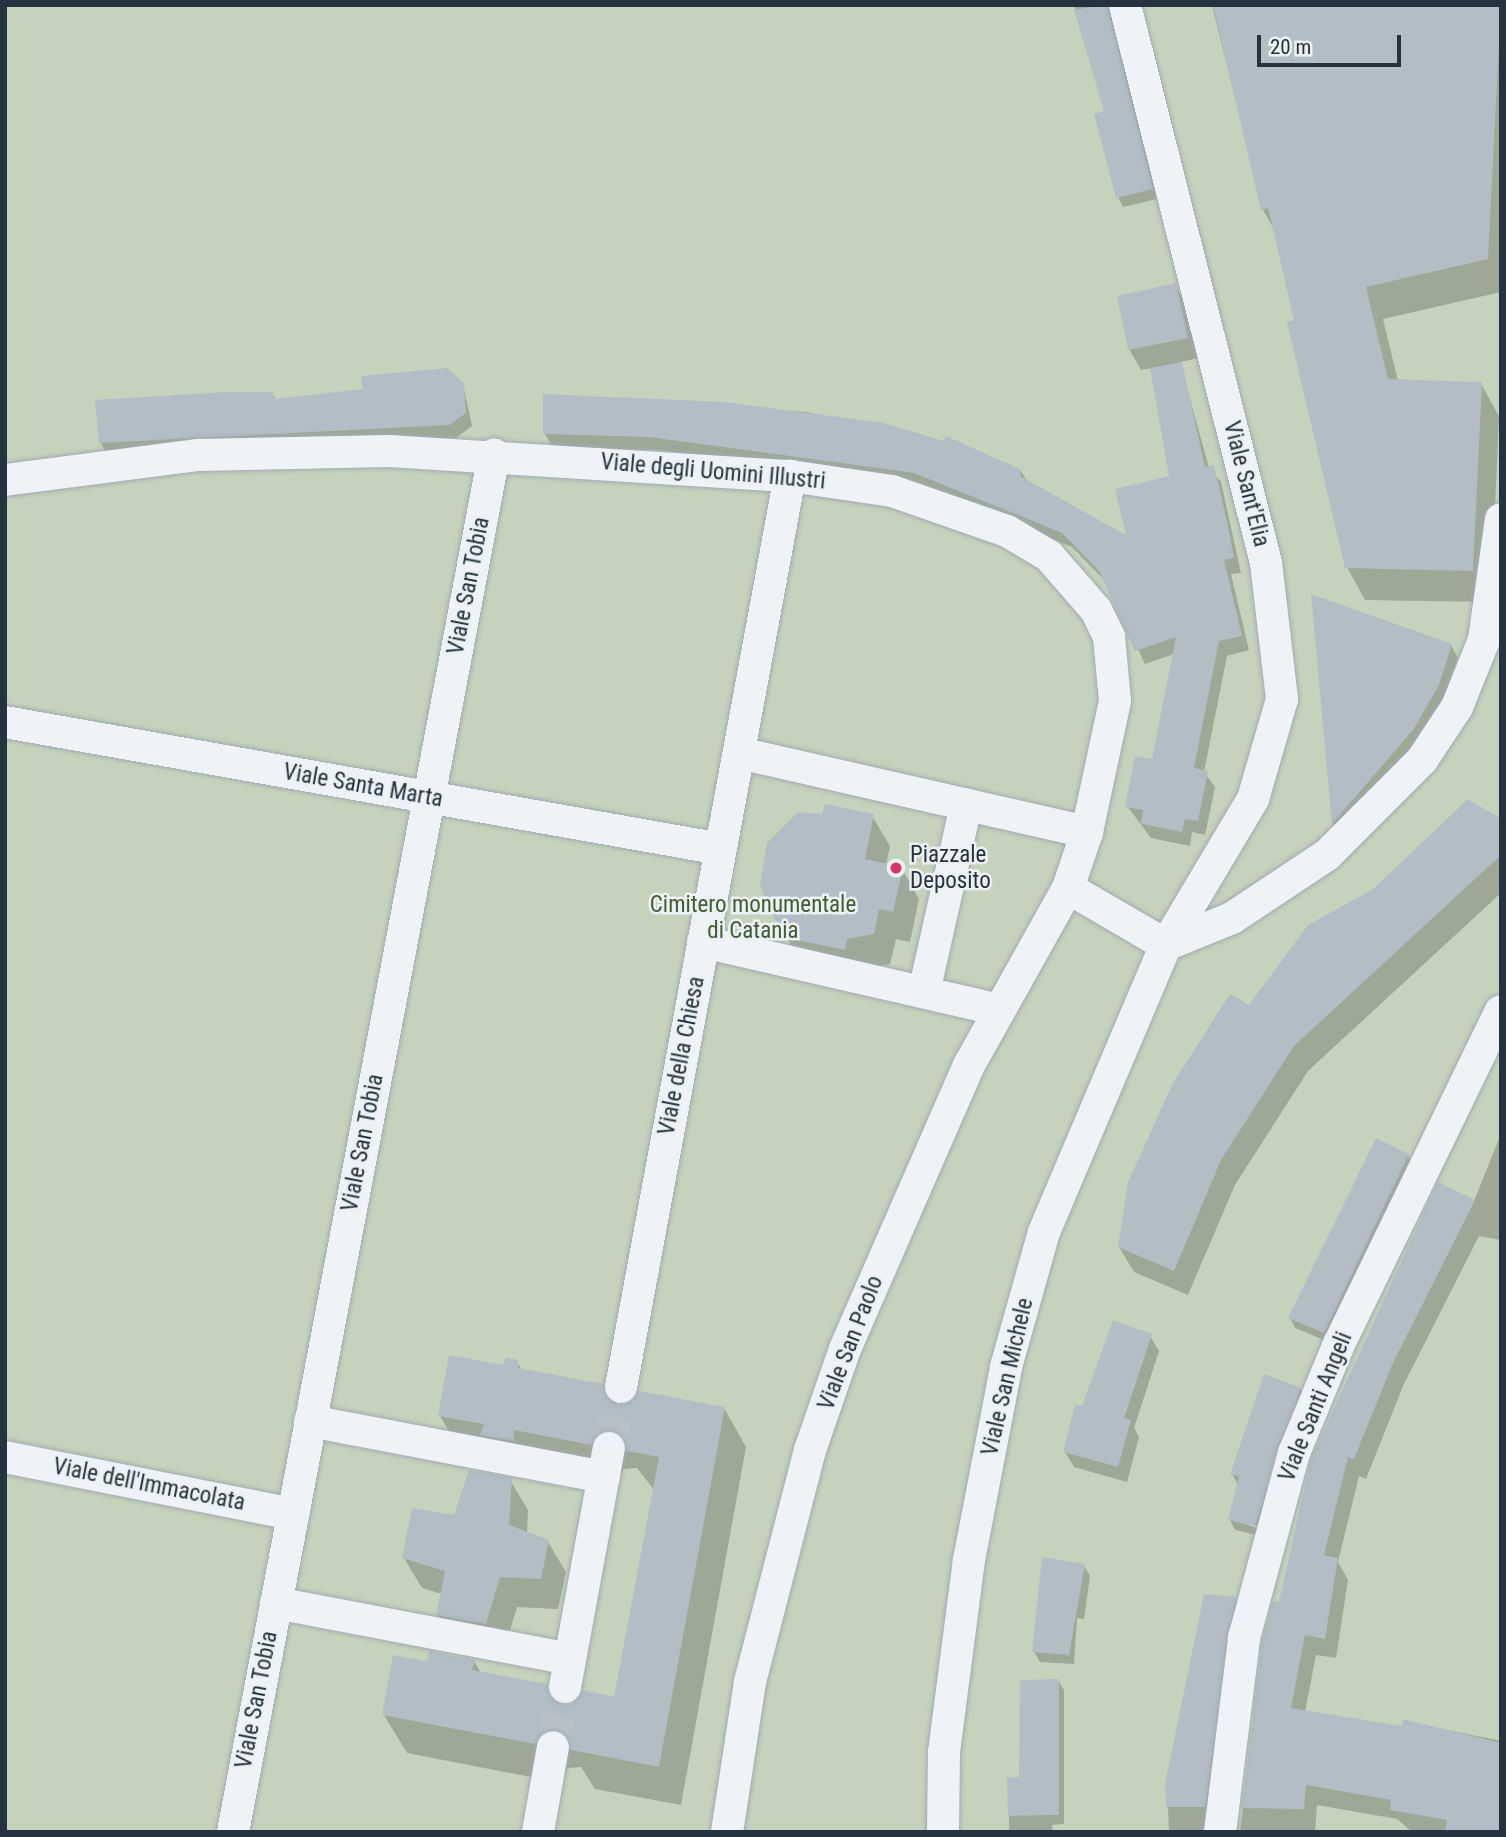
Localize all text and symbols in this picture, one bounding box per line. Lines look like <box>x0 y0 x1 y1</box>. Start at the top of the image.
scale bar <box>1261 21 1404 65</box>
text: 20 m <box>1270 35 1311 59</box>
street label: Viale Sant'Elia <box>1217 418 1275 550</box>
street label: Viale degli Uomini Illustri <box>599 448 827 496</box>
street label: Viale San Tobia <box>442 515 496 657</box>
street label: Viale Santa Marta <box>281 758 445 814</box>
place label: Piazzale Deposito <box>910 841 991 895</box>
marker: Piazzale Deposito <box>888 860 904 876</box>
park label: Cimitero monumentale di Catania <box>650 891 856 945</box>
street label: Viale della Chiesa <box>653 974 711 1138</box>
street label: Viale San Tobia <box>336 1072 390 1214</box>
street label: Viale San Paolo <box>813 1272 889 1414</box>
street label: Viale San Michele <box>976 1295 1040 1459</box>
street label: Viale Santi Angeli <box>1273 1328 1359 1486</box>
street label: Viale dell'Immacolata <box>51 1453 247 1517</box>
street label: Viale San Tobia <box>230 1629 284 1771</box>

